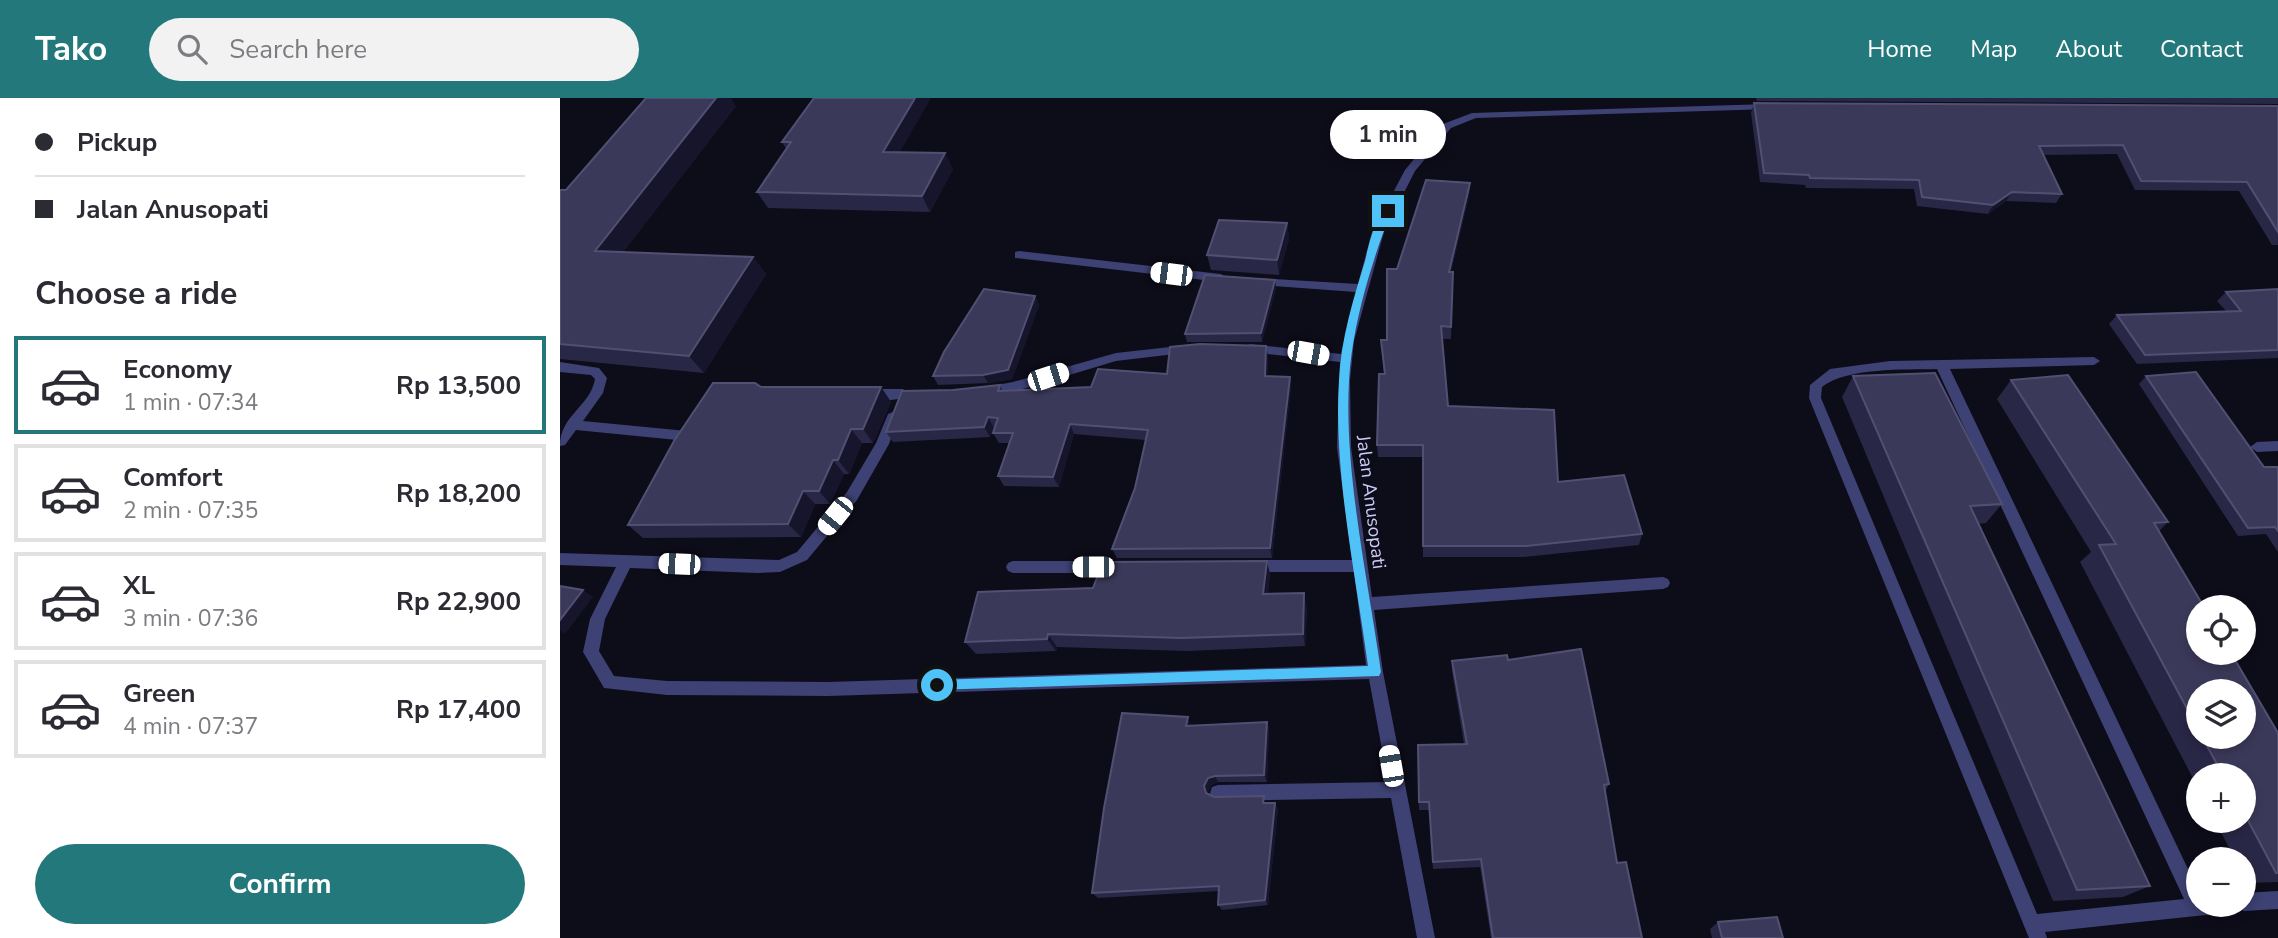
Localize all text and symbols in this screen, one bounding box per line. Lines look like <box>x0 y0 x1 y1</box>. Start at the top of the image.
search box <box>149 18 639 81</box>
text: Tako <box>35 27 107 72</box>
icon: search <box>173 30 211 68</box>
text: Search here <box>229 32 367 67</box>
text: Home <box>1867 33 1932 65</box>
text: Map <box>1970 33 2017 65</box>
text: About <box>2055 33 2122 65</box>
text: Contact <box>2160 33 2243 65</box>
callout: 1 min <box>1330 109 1446 158</box>
text: 1 min <box>1358 119 1418 150</box>
text: Pickup <box>77 125 157 160</box>
text: Jalan Anusopati <box>77 192 269 227</box>
route end <box>1372 195 1404 227</box>
car <box>1149 261 1194 287</box>
text: Choose a ride <box>35 272 237 315</box>
car <box>1286 339 1331 367</box>
text: Economy <box>123 352 232 387</box>
icon: car <box>39 354 102 417</box>
car <box>1025 361 1072 393</box>
text: Rp 13,500 <box>396 368 521 403</box>
text: 1 min · 07:34 <box>123 387 258 418</box>
street label: Jalan Anusopati <box>1350 433 1392 571</box>
text: Comfort <box>123 460 223 495</box>
icon: car <box>39 462 102 525</box>
text: Rp 18,200 <box>396 476 521 511</box>
car <box>814 493 857 539</box>
text: 2 min · 07:35 <box>123 495 258 526</box>
car <box>658 553 701 575</box>
car <box>1073 557 1115 578</box>
text: XL <box>123 568 155 603</box>
icon: car <box>39 570 102 633</box>
text: Rp 22,900 <box>396 584 521 619</box>
map controls <box>2186 595 2256 917</box>
button: locate <box>2186 595 2256 665</box>
text: 3 min · 07:36 <box>123 603 258 634</box>
route start <box>921 669 953 701</box>
text: Green <box>123 676 196 711</box>
icon: car <box>39 678 102 741</box>
button: layers <box>2186 679 2256 749</box>
text: Rp 17,400 <box>396 692 521 727</box>
text: 4 min · 07:37 <box>123 711 258 742</box>
car <box>1378 743 1405 789</box>
button: + <box>2186 763 2256 833</box>
button: Confirm <box>35 844 525 924</box>
button: − <box>2186 847 2256 917</box>

